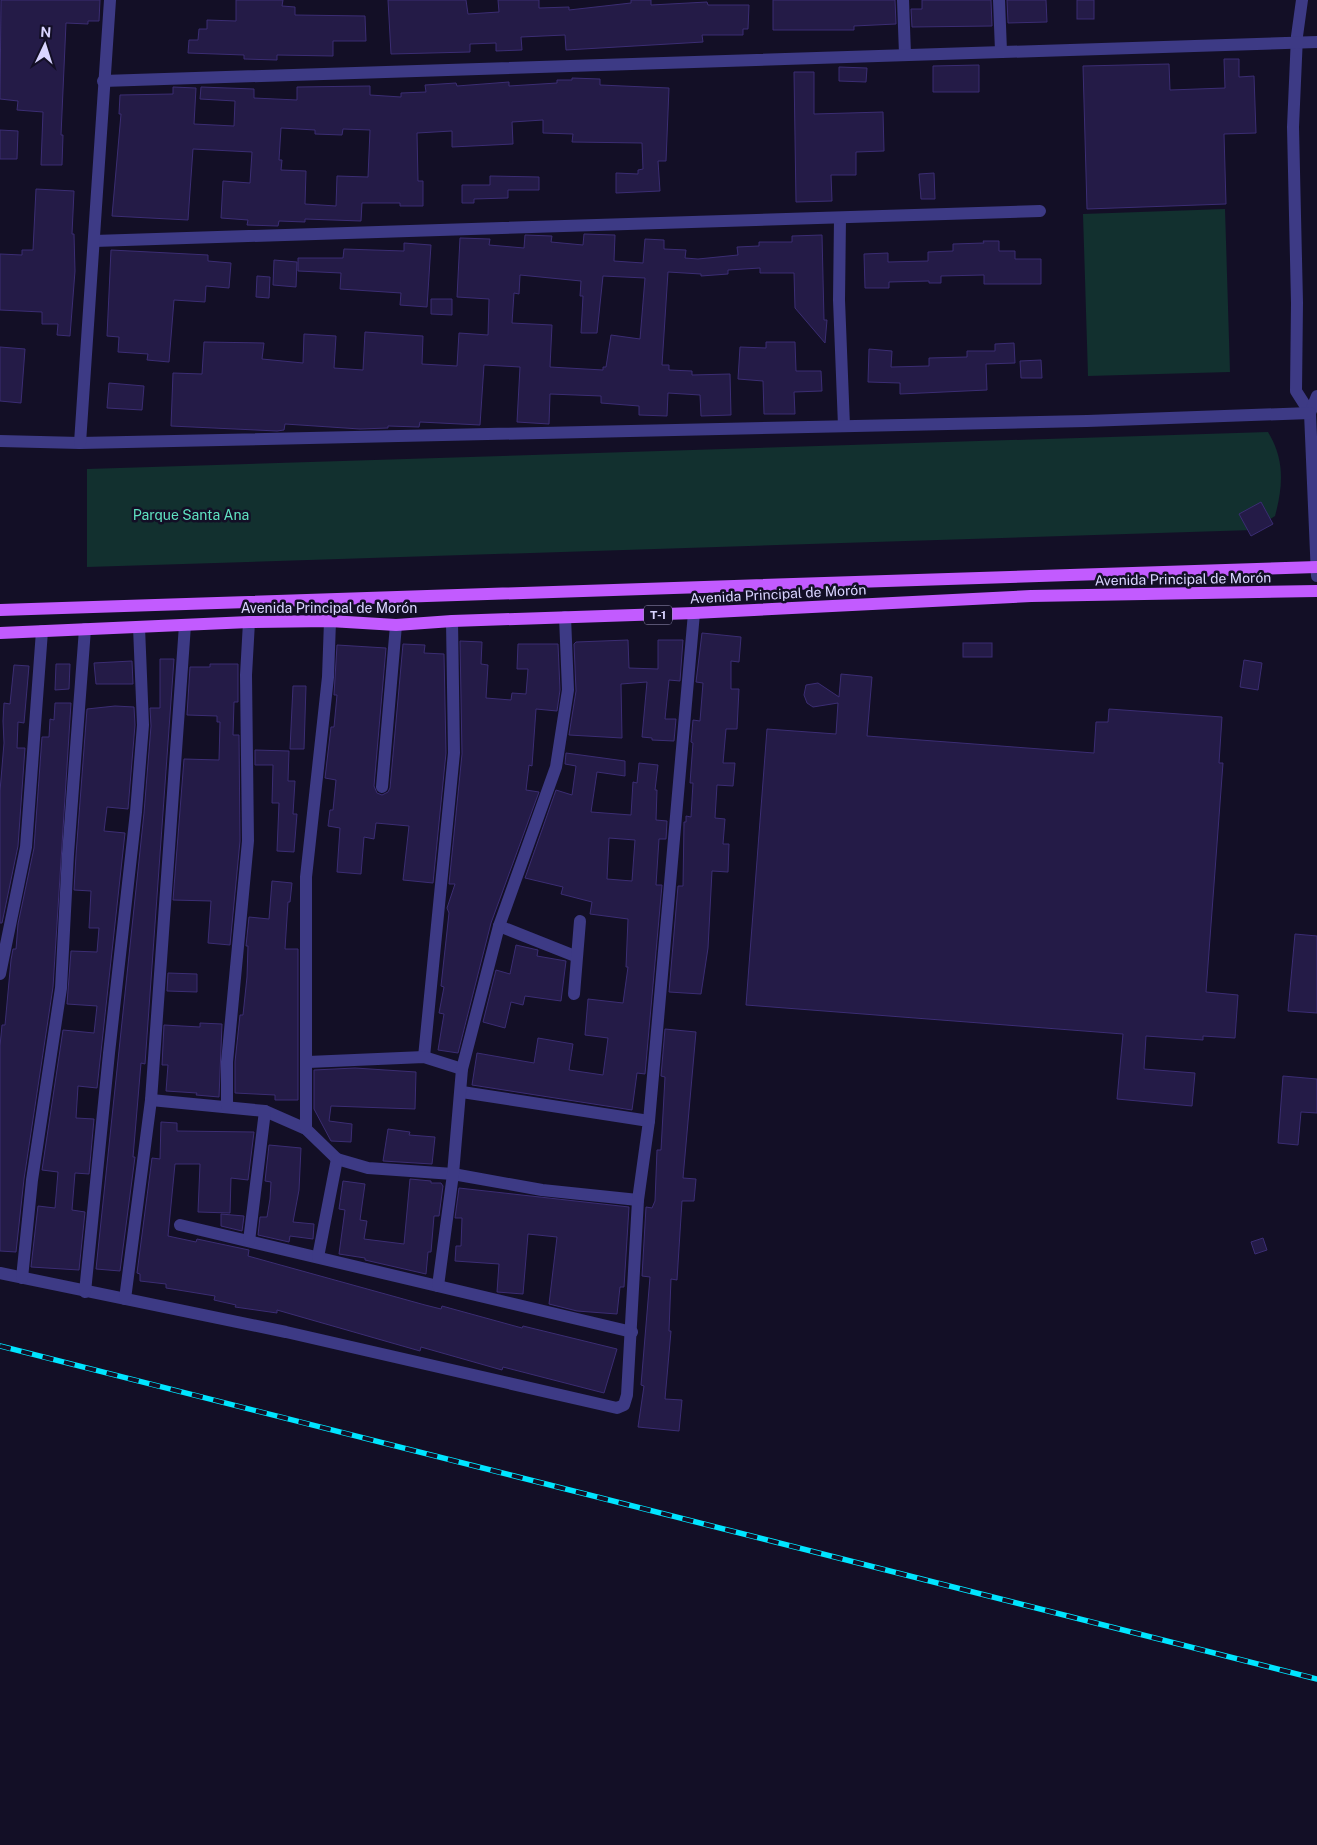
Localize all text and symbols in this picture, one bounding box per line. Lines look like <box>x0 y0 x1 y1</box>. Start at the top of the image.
north arrow <box>20 20 70 70</box>
text: N <box>40 24 52 40</box>
park label: Parque Santa Ana <box>133 507 249 523</box>
street label: Avenida Principal de Morón <box>1095 569 1271 589</box>
street label: Avenida Principal de Morón <box>689 581 867 607</box>
street label: Avenida Principal de Morón <box>241 600 417 616</box>
road number: T-1 <box>644 606 672 624</box>

